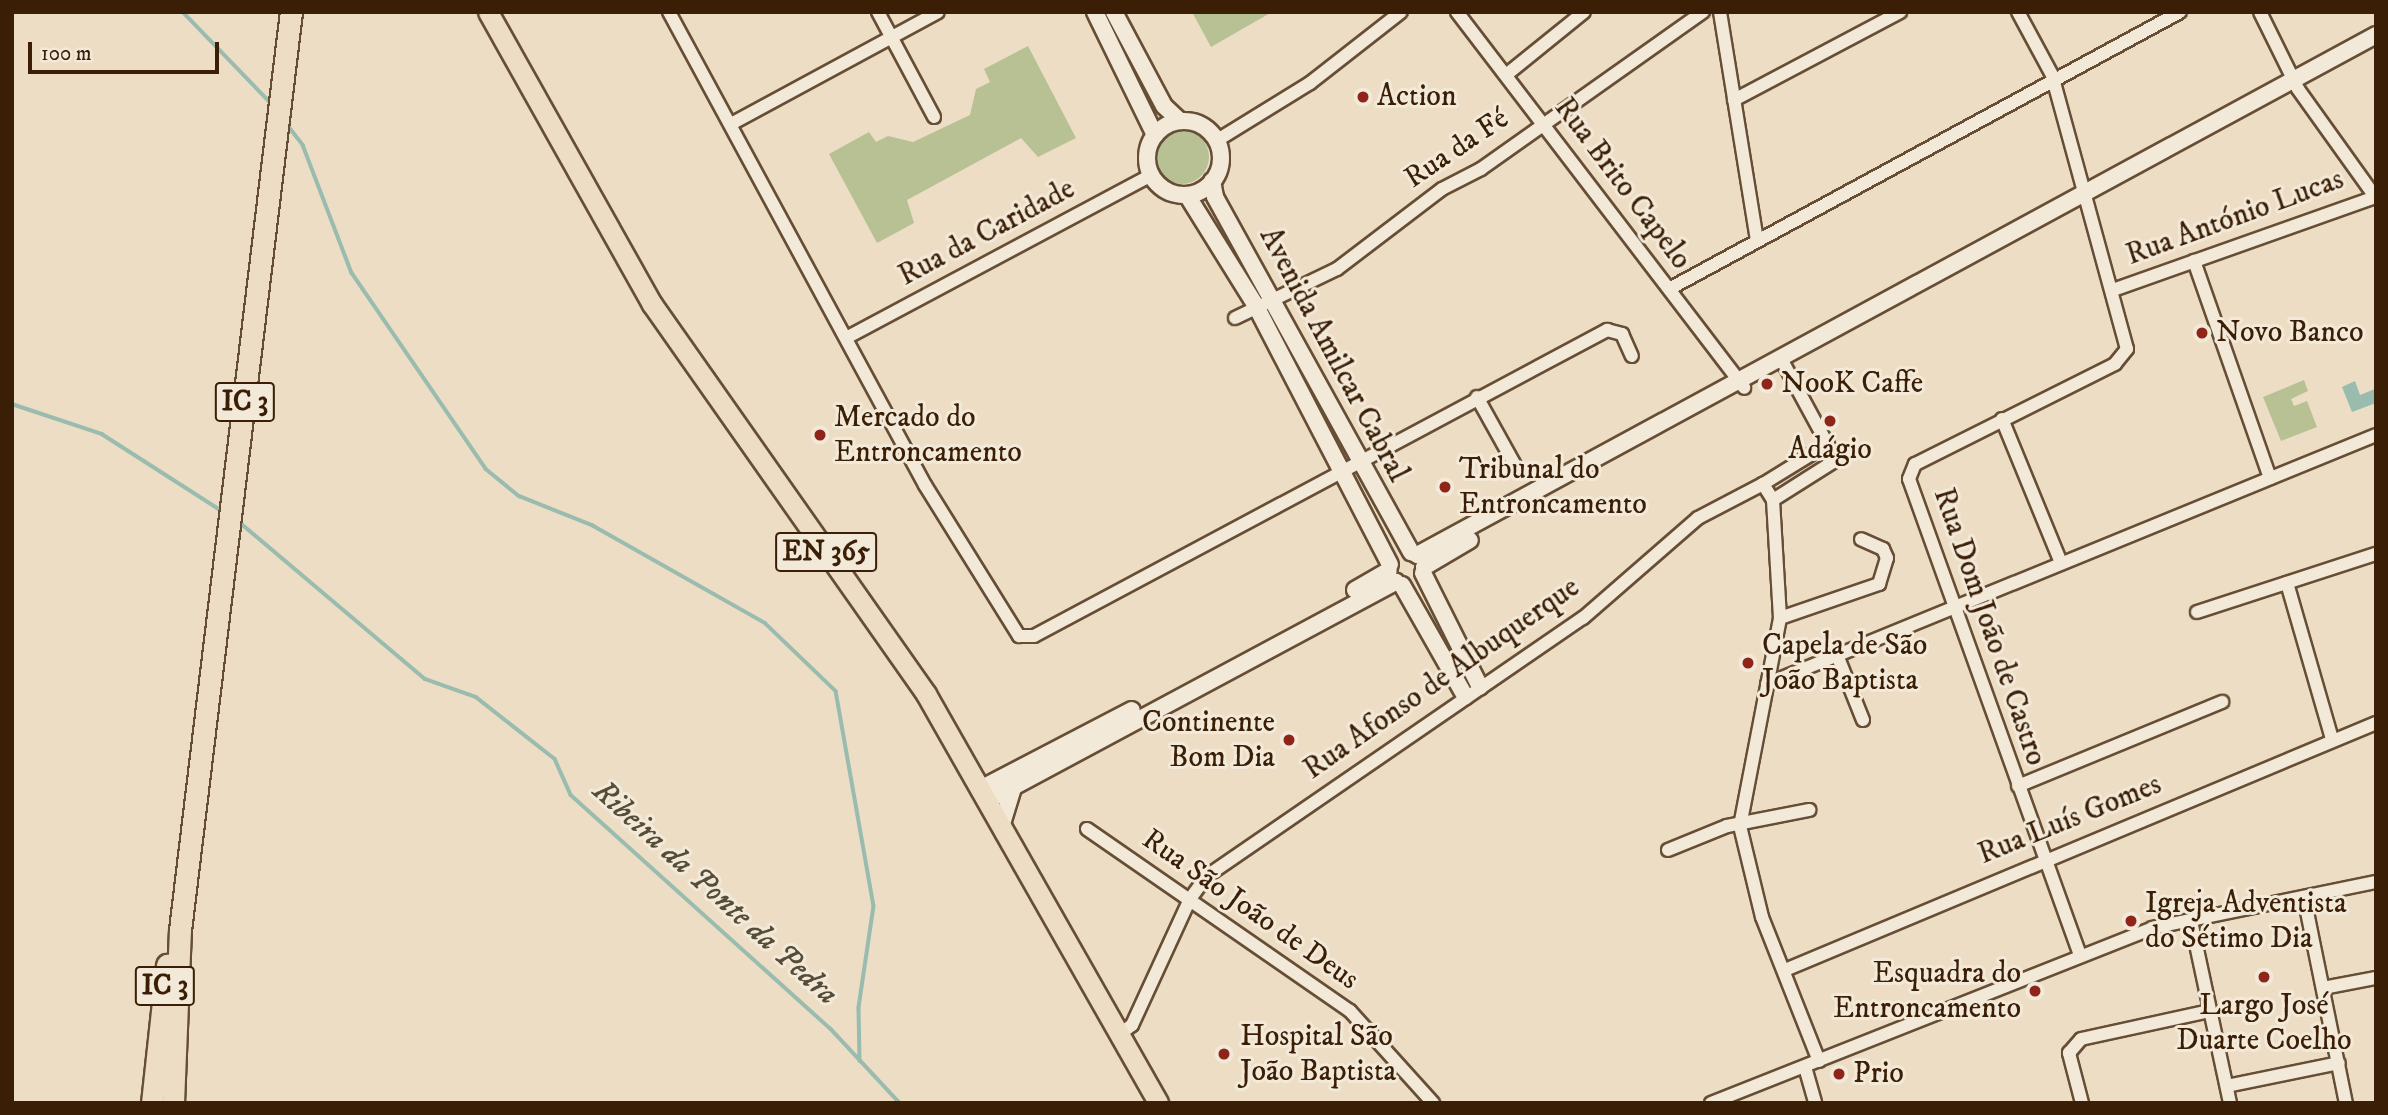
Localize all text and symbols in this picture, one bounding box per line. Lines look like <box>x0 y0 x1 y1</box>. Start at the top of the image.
scale bar <box>32 28 222 72</box>
text: 100 m <box>41 41 92 67</box>
place label: Action <box>1377 79 1457 115</box>
marker: Action <box>1355 89 1371 105</box>
street label: Rua Brito Capelo <box>1546 91 1698 277</box>
street label: Rua da Fé <box>1398 101 1516 197</box>
street label: Rua António Lucas <box>2121 162 2349 274</box>
street label: Rua da Caridade <box>893 171 1081 295</box>
street label: Avenida Amilcar Cabral <box>1251 222 1415 488</box>
place label: Novo Banco <box>2216 315 2363 351</box>
marker: Novo Banco <box>2194 325 2210 341</box>
place label: NooK Caffe <box>1781 366 1923 402</box>
marker: NooK Caffe <box>1759 376 1775 392</box>
road number: IC 3 <box>214 378 276 426</box>
place label: Mercado do Entroncamento <box>834 400 1022 470</box>
marker: Adágio <box>1822 413 1838 429</box>
marker: Mercado do Entroncamento <box>812 427 828 443</box>
place label: Adágio <box>1788 432 1872 468</box>
place label: Tribunal do Entroncamento <box>1459 452 1647 522</box>
marker: Tribunal do Entroncamento <box>1437 479 1453 495</box>
street label: Rua Dom João de Castro <box>1925 483 2053 771</box>
road number: EN 365 <box>774 528 878 576</box>
street label: Rua Afonso de Albuquerque <box>1297 570 1587 788</box>
place label: Capela de São João Baptista <box>1762 628 1927 698</box>
marker: Capela de São João Baptista <box>1740 655 1756 671</box>
place label: Continente Bom Dia <box>1142 705 1275 776</box>
marker: Continente Bom Dia <box>1281 732 1297 748</box>
street label: Rua Luís Gomes <box>1973 767 2167 873</box>
water label: Ribeira da Ponte da Pedra <box>584 772 846 1014</box>
street label: Rua São João de Deus <box>1135 822 1365 998</box>
place label: Igreja Adventista do Sétimo Dia <box>2145 886 2347 956</box>
marker: Igreja Adventista do Sétimo Dia <box>2123 913 2139 929</box>
place label: Esquadra do Entroncamento <box>1833 956 2021 1026</box>
road number: IC 3 <box>134 962 196 1010</box>
marker: Largo José Duarte Coelho <box>2256 969 2272 985</box>
marker: Esquadra do Entroncamento <box>2027 983 2043 999</box>
place label: Largo José Duarte Coelho <box>2176 988 2352 1058</box>
place label: Hospital São João Baptista <box>1240 1019 1396 1090</box>
marker: Hospital São João Baptista <box>1214 1044 1234 1064</box>
place label: Prio <box>1853 1056 1904 1092</box>
marker: Prio <box>1831 1066 1847 1082</box>

